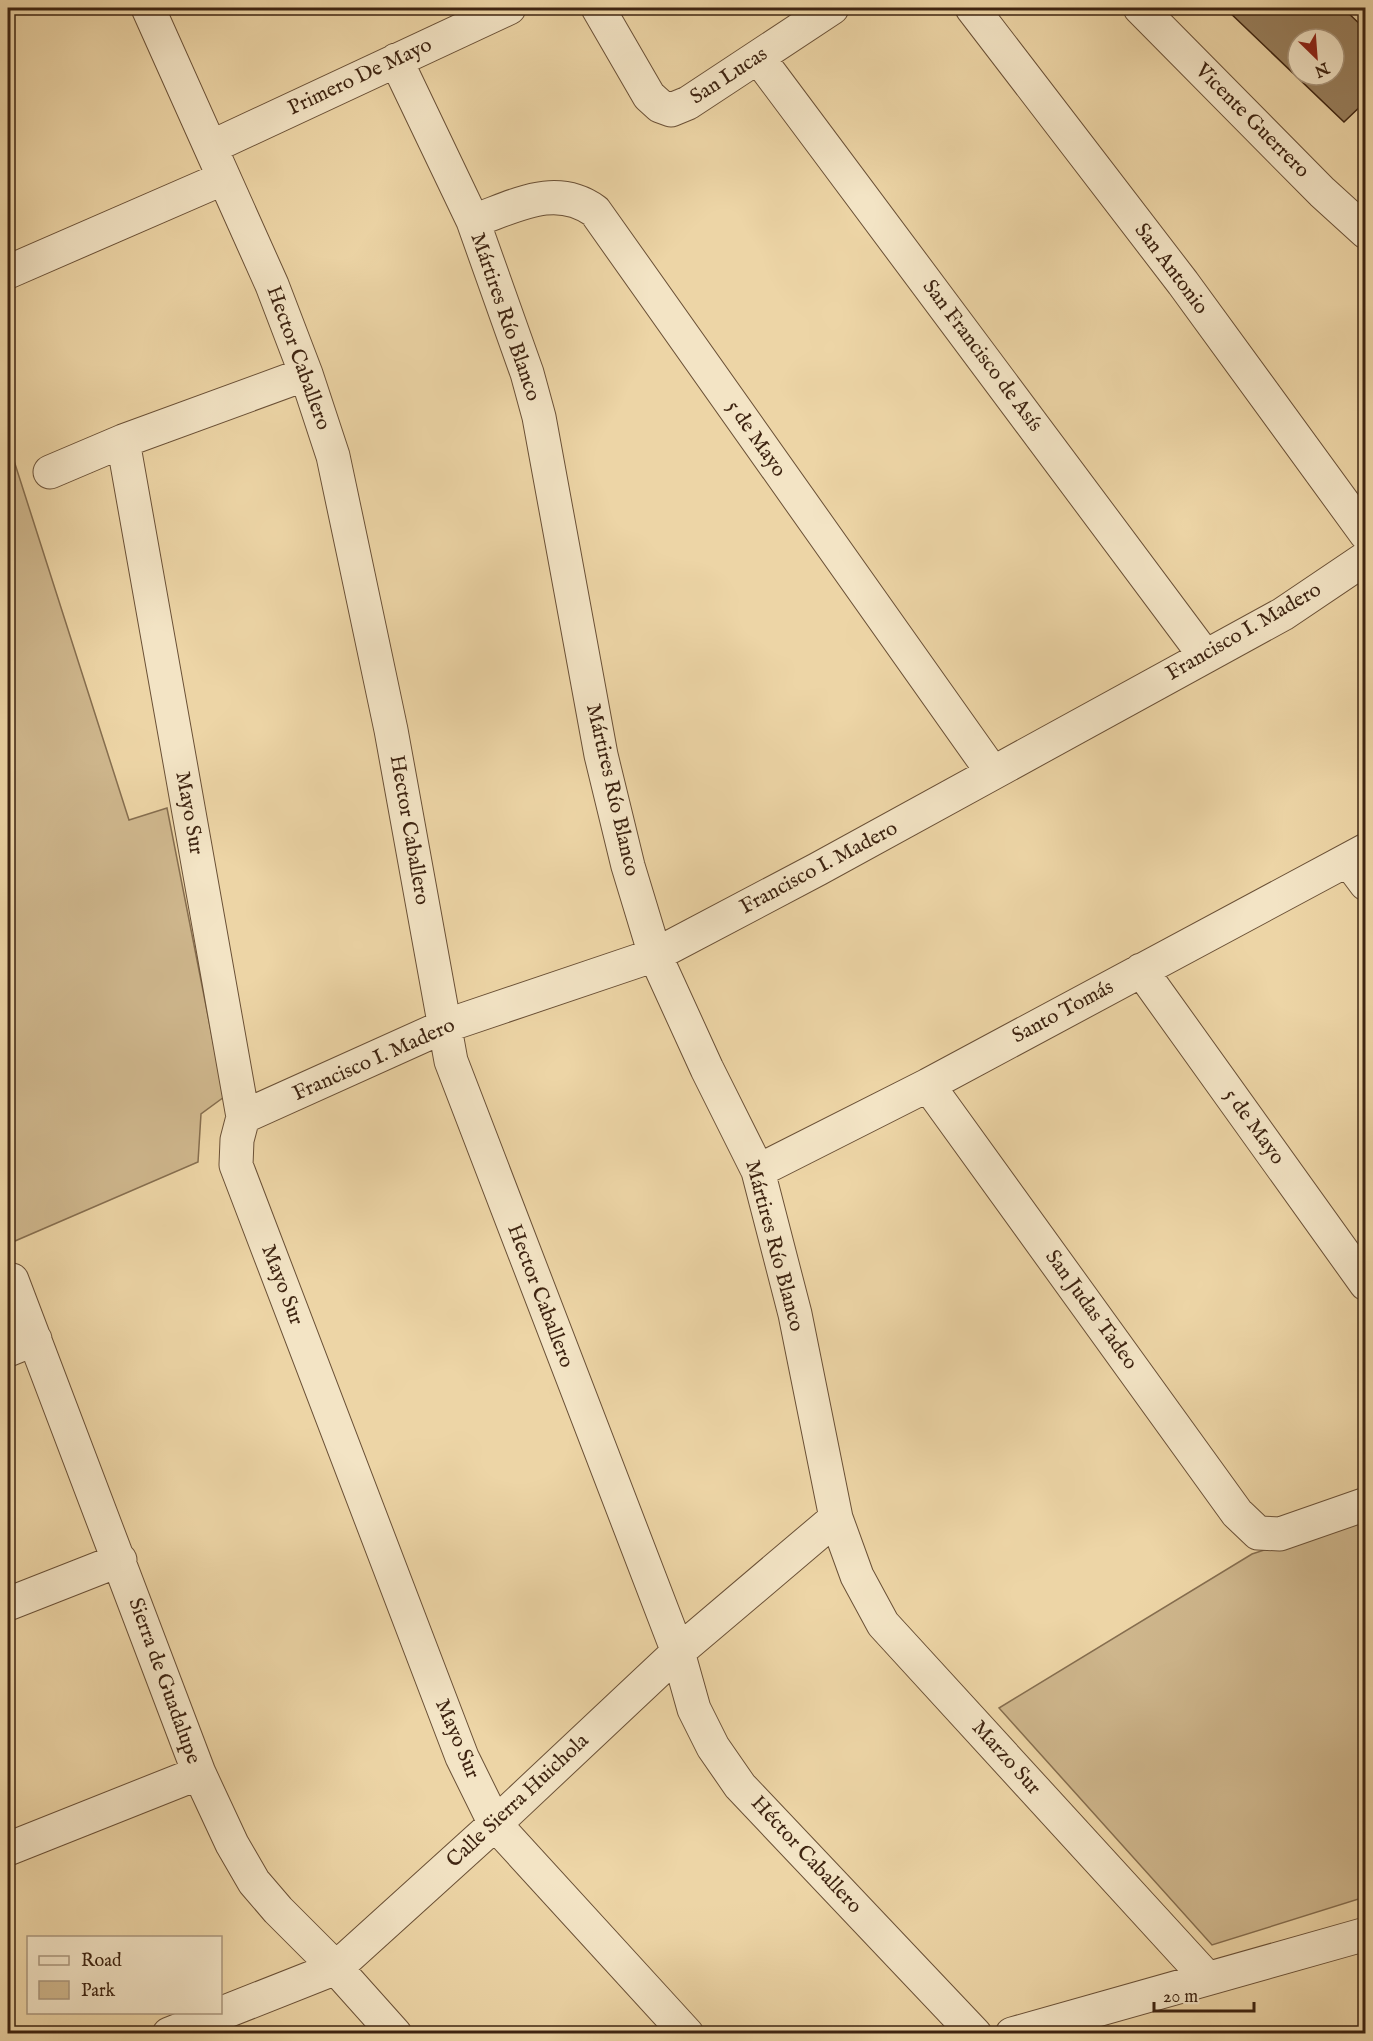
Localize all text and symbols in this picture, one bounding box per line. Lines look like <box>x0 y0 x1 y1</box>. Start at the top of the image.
north arrow <box>1286 27 1346 87</box>
street label: Primero De Mayo <box>284 32 436 122</box>
street label: San Lucas <box>685 41 773 111</box>
text: N <box>1311 56 1333 81</box>
street label: Vicente Guerrero <box>1188 57 1315 184</box>
street label: San Antonio <box>1128 218 1214 320</box>
street label: Mártires Río Blanco <box>464 229 546 405</box>
street label: San Francisco de Asís <box>916 275 1048 437</box>
street label: Hector Caballero <box>259 282 337 434</box>
street label: 5 de Mayo <box>720 395 792 483</box>
street label: Francisco I. Madero <box>1162 577 1326 687</box>
street label: Mártires Río Blanco <box>579 701 645 879</box>
street label: Hector Caballero <box>383 753 435 907</box>
street label: Mayo Sur <box>168 769 210 857</box>
street label: Francisco I. Madero <box>736 815 902 921</box>
street label: Santo Tomás <box>1007 974 1119 1050</box>
street label: Francisco I. Madero <box>289 1012 459 1108</box>
street label: 5 de Mayo <box>1217 1084 1291 1170</box>
street label: Mártires Río Blanco <box>738 1157 810 1335</box>
street label: Hector Caballero <box>500 1220 580 1372</box>
street label: Mayo Sur <box>254 1241 310 1329</box>
street label: San Judas Tadeo <box>1038 1245 1144 1375</box>
street label: Sierra de Guadalupe <box>121 1594 207 1768</box>
street label: Mayo Sur <box>428 1695 486 1783</box>
street label: Marzo Sur <box>965 1715 1047 1801</box>
street label: Calle Sierra Huichola <box>441 1727 596 1874</box>
street label: Héctor Caballero <box>744 1790 868 1920</box>
legend <box>27 1936 222 2014</box>
text: Road <box>81 1950 122 1973</box>
scale bar <box>1154 1975 1254 2013</box>
text: Park <box>81 1980 116 2003</box>
text: 20 m <box>1163 1986 1198 2009</box>

